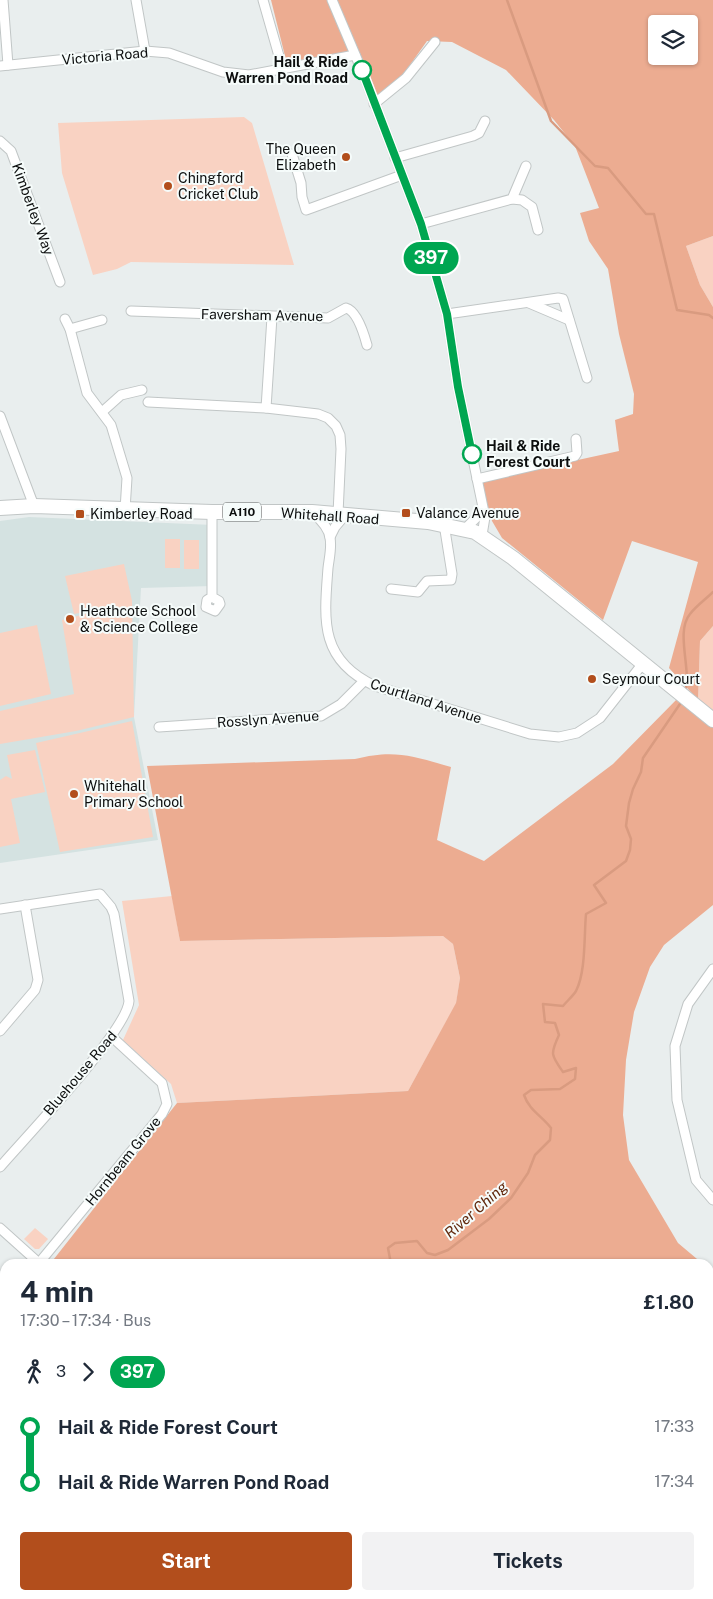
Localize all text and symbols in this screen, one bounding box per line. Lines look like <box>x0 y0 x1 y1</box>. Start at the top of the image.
map controls <box>648 15 698 65</box>
button: layers <box>648 15 698 65</box>
street label: Victoria Road <box>61 44 149 68</box>
place label: Hail & Ride Warren Pond Road <box>225 54 348 86</box>
marker: Hail & Ride Warren Pond Road <box>352 60 372 80</box>
place label: The Queen Elizabeth <box>266 141 336 173</box>
marker: The Queen Elizabeth <box>340 151 352 163</box>
street label: Kimberley Way <box>9 161 57 258</box>
place label: Chingford Cricket Club <box>178 170 258 202</box>
marker: Chingford Cricket Club <box>162 180 174 192</box>
line badge: 397 <box>402 242 460 274</box>
text: 397 <box>414 247 448 268</box>
street label: Faversham Avenue <box>201 306 323 324</box>
place label: Hail & Ride Forest Court <box>486 438 571 470</box>
marker: Hail & Ride Forest Court <box>462 444 482 464</box>
road number: A110 <box>223 502 261 522</box>
street label: Whitehall Road <box>280 505 380 527</box>
place label: Valance Avenue <box>416 505 519 521</box>
place label: Kimberley Road <box>90 506 193 522</box>
marker: Valance Avenue <box>400 507 412 519</box>
marker: Kimberley Road <box>74 508 86 520</box>
place label: Heathcote School & Science College <box>80 603 198 635</box>
marker: Heathcote School & Science College <box>64 613 76 625</box>
place label: Seymour Court <box>602 671 700 687</box>
marker: Seymour Court <box>586 673 598 685</box>
street label: Courtland Avenue <box>368 675 484 727</box>
street label: Rosslyn Avenue <box>216 707 320 731</box>
place label: Whitehall Primary School <box>84 778 183 810</box>
marker: Whitehall Primary School <box>68 788 80 800</box>
street label: Bluehouse Road <box>40 1028 120 1118</box>
street label: Hornbeam Grove <box>82 1113 164 1209</box>
water label: River Ching <box>441 1178 511 1241</box>
text: 4 min <box>20 1275 94 1308</box>
text: £1.80 <box>644 1291 694 1313</box>
text: 17:30 – 17:34 · Bus <box>20 1311 151 1330</box>
icon: walk <box>20 1358 48 1386</box>
icon: forward <box>74 1358 102 1386</box>
text: 397 <box>120 1361 155 1382</box>
text: 3 <box>56 1362 66 1381</box>
text: Hail & Ride Forest Court <box>58 1416 278 1438</box>
text: 17:33 <box>654 1417 694 1436</box>
text: Hail & Ride Warren Pond Road <box>58 1471 329 1493</box>
text: 17:34 <box>654 1472 694 1491</box>
button: Start <box>20 1532 352 1590</box>
button: Tickets <box>362 1532 694 1590</box>

